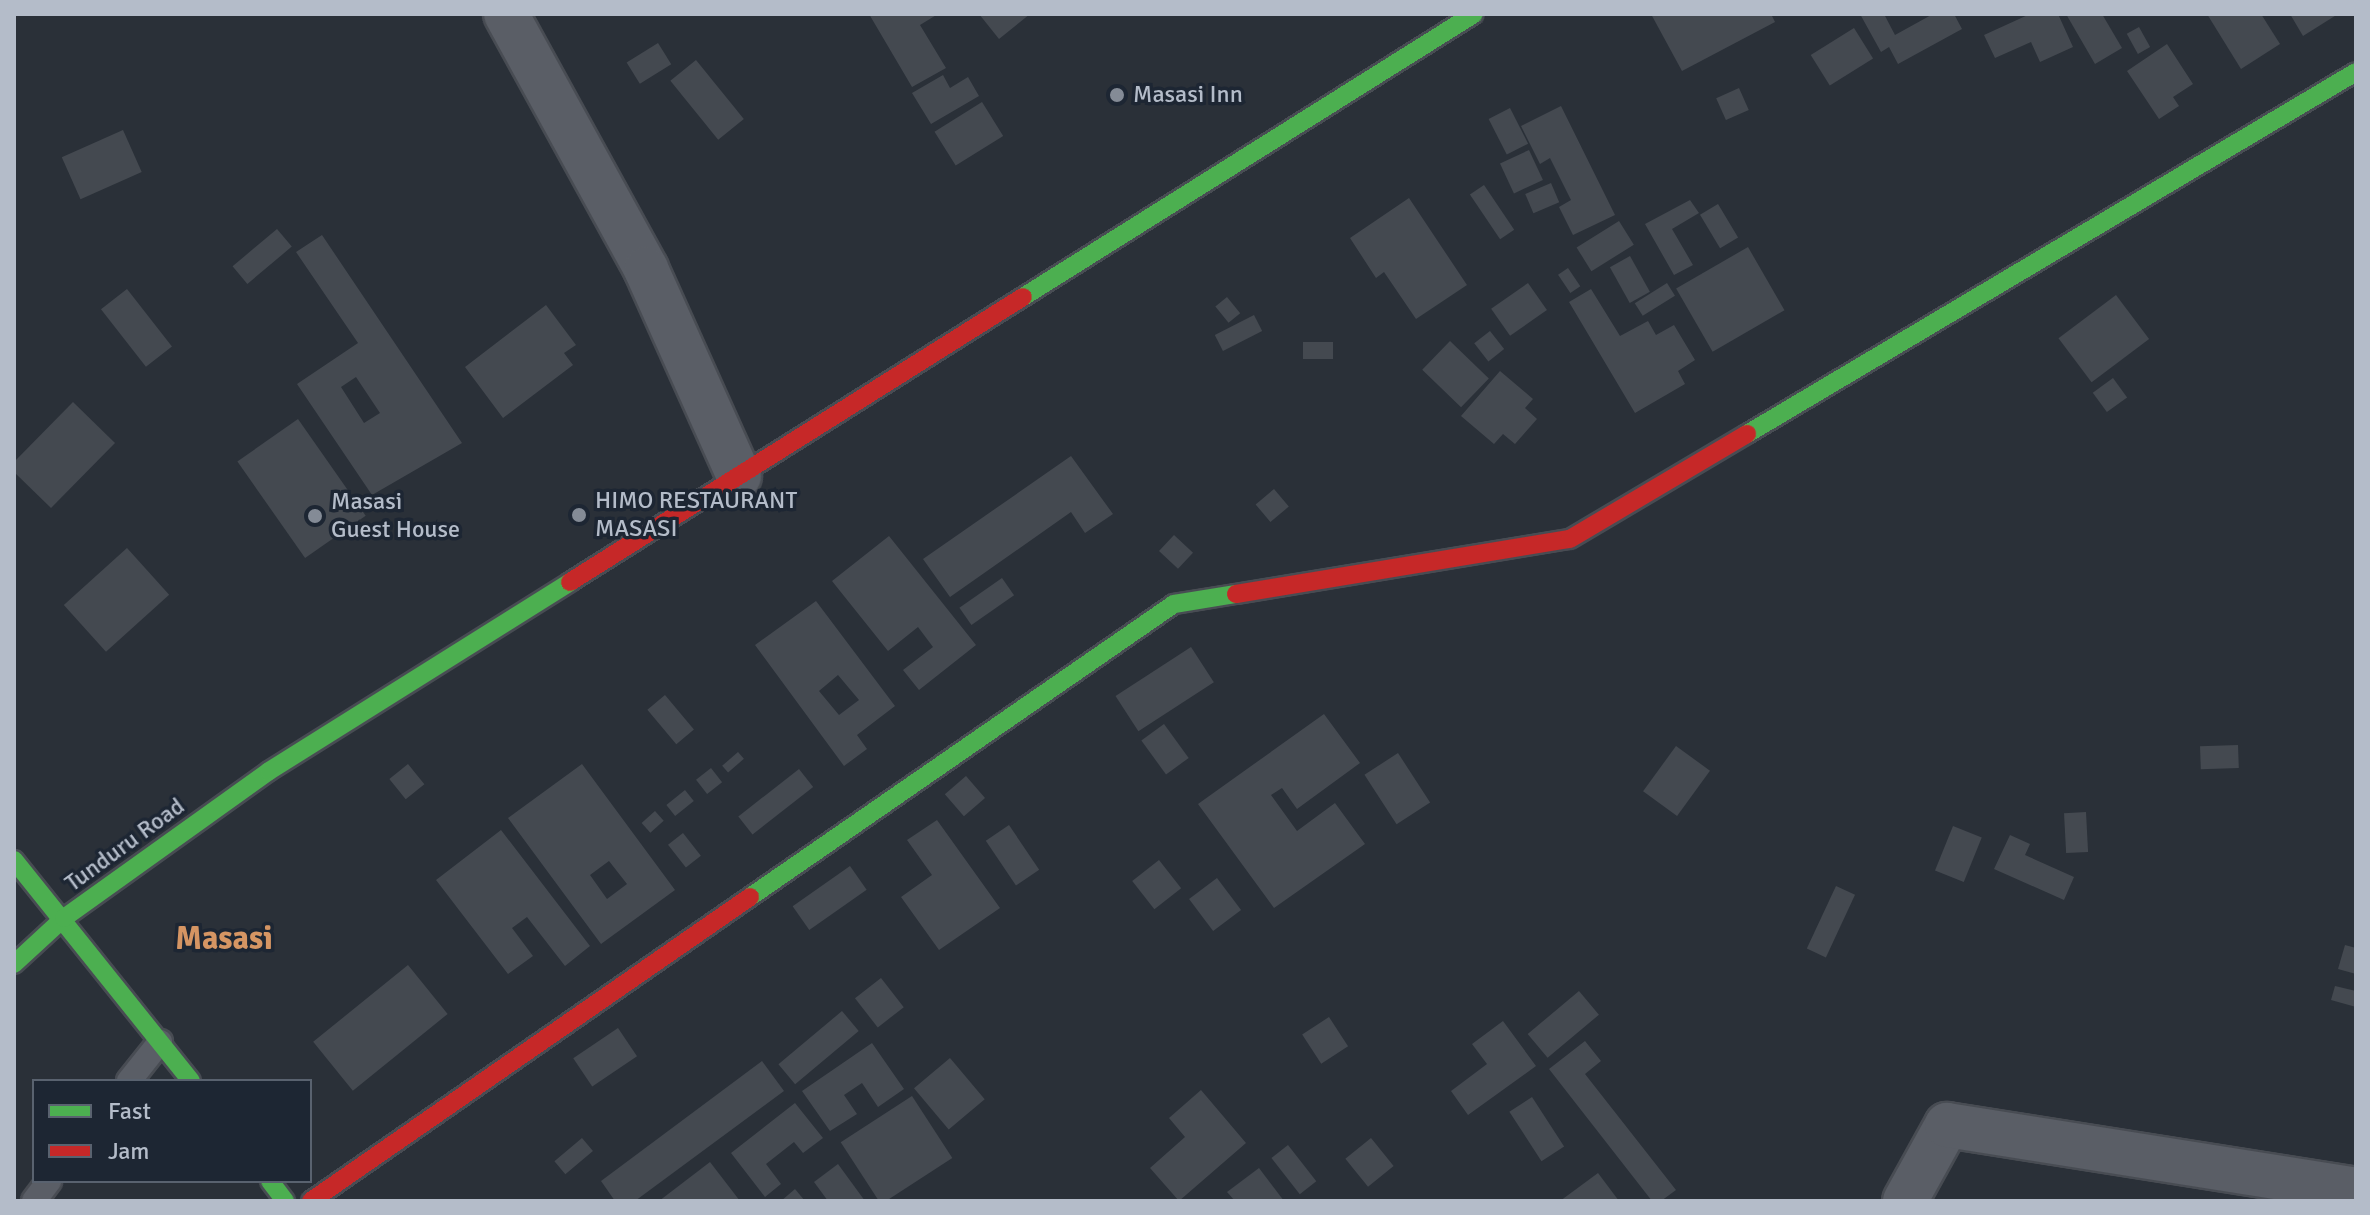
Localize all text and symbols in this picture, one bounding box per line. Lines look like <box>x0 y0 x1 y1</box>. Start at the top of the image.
place label: Masasi Inn <box>1133 81 1243 109</box>
marker: Masasi Inn <box>1108 86 1126 104</box>
place label: HIMO RESTAURANT MASASI <box>595 487 797 543</box>
place label: Masasi Guest House <box>331 488 460 544</box>
marker: HIMO RESTAURANT MASASI <box>570 506 588 524</box>
marker: Masasi Guest House <box>306 507 324 525</box>
street label: Tunduru Road <box>60 792 190 898</box>
district label: Masasi <box>175 920 273 958</box>
legend <box>32 1079 312 1183</box>
text: Fast <box>108 1096 151 1126</box>
text: Jam <box>108 1136 149 1166</box>

